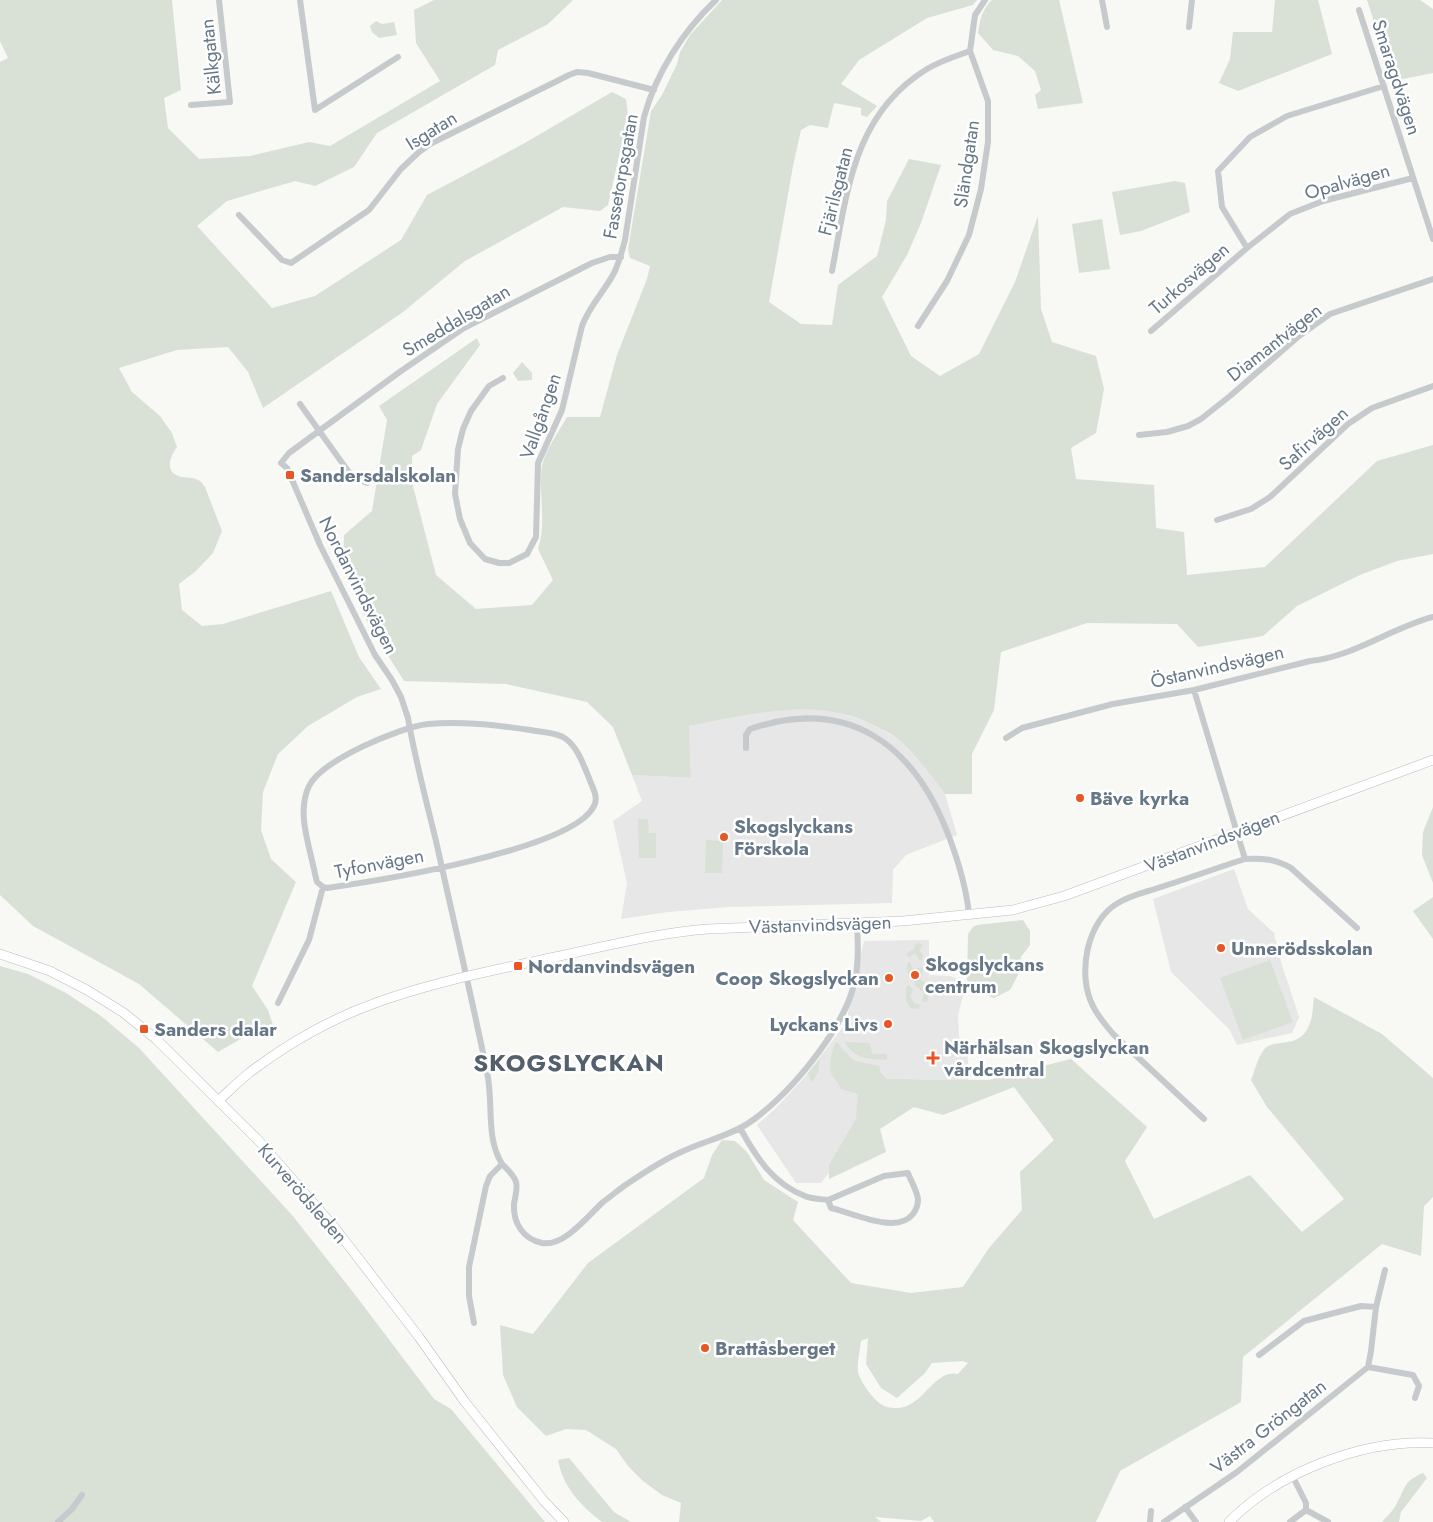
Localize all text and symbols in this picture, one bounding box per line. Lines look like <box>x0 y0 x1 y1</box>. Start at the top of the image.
street label: Smaragdvägen <box>1365 16 1428 138</box>
street label: Kälkgatan <box>193 18 228 96</box>
street label: Isgatan <box>400 104 462 157</box>
street label: Fassetorpsgatan <box>596 111 645 241</box>
street label: Sländgatan <box>947 118 986 210</box>
street label: Fjärilsgatan <box>811 144 860 238</box>
street label: Opalvägen <box>1301 156 1393 207</box>
street label: Turkosvägen <box>1143 236 1235 321</box>
street label: Smeddalsgatan <box>397 278 515 363</box>
street label: Diamantvägen <box>1221 297 1327 388</box>
street label: Vallgången <box>513 370 568 463</box>
street label: Safirvägen <box>1273 400 1354 477</box>
place label: Sandersdalskolan <box>300 462 456 489</box>
marker: Sandersdalskolan <box>284 469 296 481</box>
street label: Nordanvindsvägen <box>312 512 405 659</box>
street label: Östanvindsvägen <box>1148 638 1286 695</box>
place label: Bäve kyrka <box>1090 785 1189 812</box>
marker: Bäve kyrka <box>1074 792 1086 804</box>
street label: Västanvindsvägen <box>1141 803 1284 880</box>
place label: Skogslyckans Förskola <box>734 813 853 862</box>
marker: Skogslyckans Förskola <box>718 831 730 843</box>
street label: Tyfonvägen <box>332 842 426 885</box>
street label: Västanvindsvägen <box>748 909 892 940</box>
place label: Unnerödsskolan <box>1231 935 1373 962</box>
marker: Unnerödsskolan <box>1215 942 1227 954</box>
place label: Skogslyckans centrum <box>925 951 1044 1000</box>
place label: Nordanvindsvägen <box>528 953 695 980</box>
marker: Nordanvindsvägen <box>512 960 524 972</box>
place label: Coop Skogslyckan <box>716 965 879 992</box>
marker: Skogslyckans centrum <box>909 969 921 981</box>
marker: Coop Skogslyckan <box>883 972 895 984</box>
place label: Lyckans Livs <box>769 1011 878 1038</box>
place label: Sanders dalar <box>154 1016 277 1043</box>
marker: Lyckans Livs <box>882 1018 894 1030</box>
marker: Sanders dalar <box>138 1023 150 1035</box>
place label: Närhälsan Skogslyckan vårdcentral <box>943 1034 1149 1083</box>
district label: SKOGSLYCKAN <box>473 1045 665 1080</box>
marker: Närhälsan Skogslyckan vårdcentral <box>926 1051 940 1065</box>
street label: Kurverödsleden <box>251 1137 354 1249</box>
place label: Brattåsberget <box>715 1335 835 1362</box>
marker: Brattåsberget <box>699 1342 711 1354</box>
street label: Västra Gröngatan <box>1205 1373 1332 1480</box>

